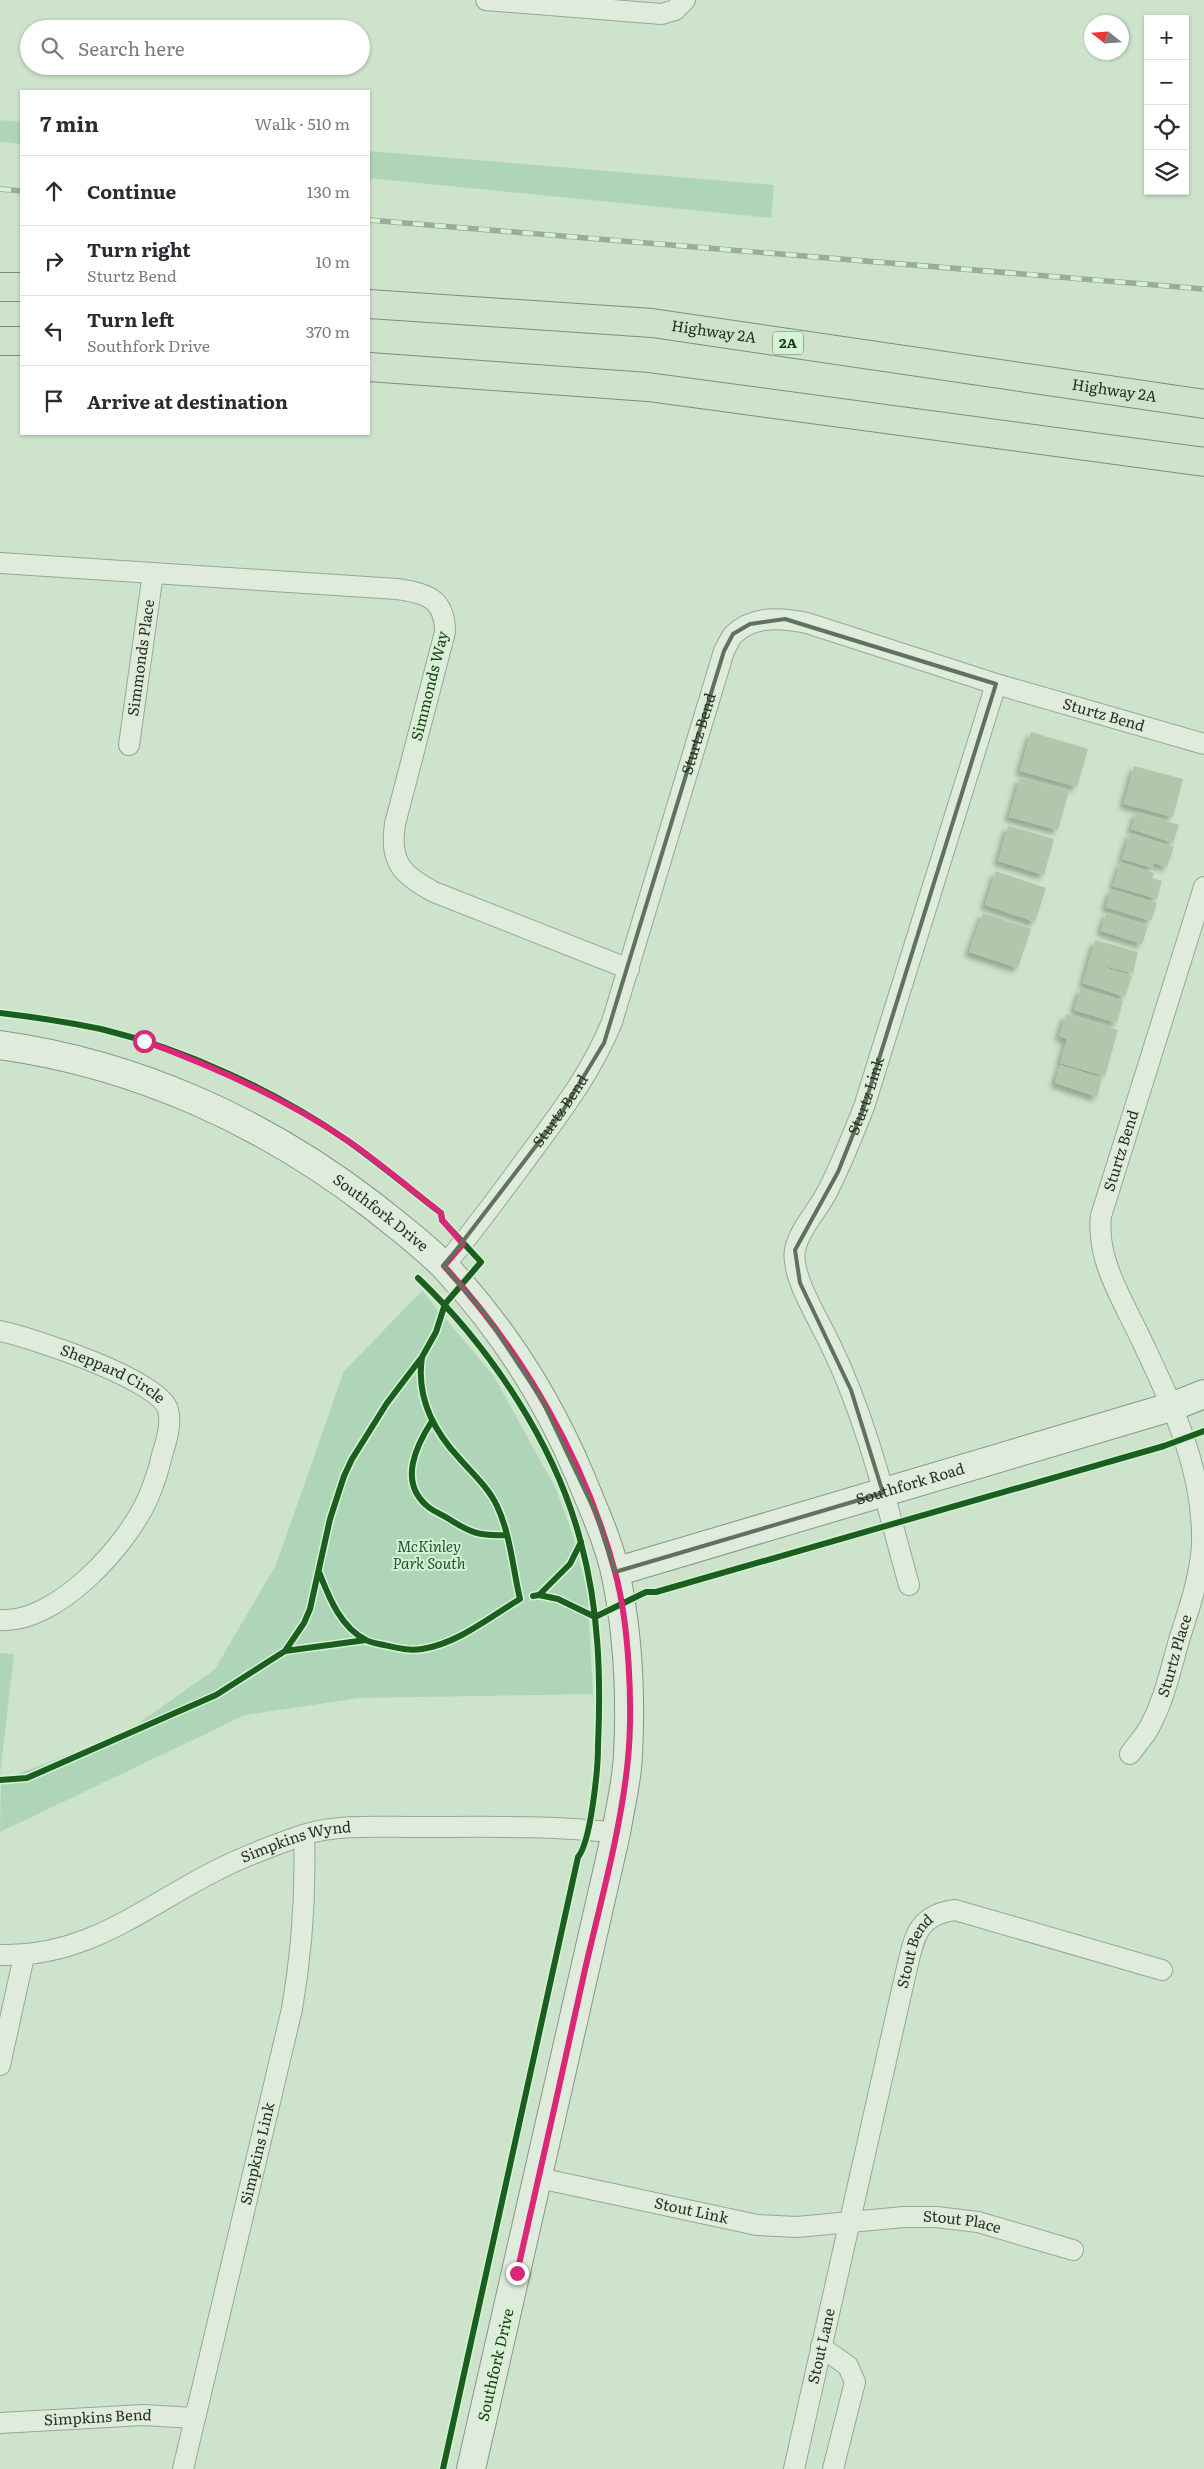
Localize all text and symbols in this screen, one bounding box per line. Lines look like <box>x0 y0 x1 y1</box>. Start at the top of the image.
north arrow <box>1084 15 1129 60</box>
map controls <box>1144 15 1189 195</box>
button: + <box>1144 15 1189 60</box>
search box <box>20 20 370 75</box>
icon: search <box>38 34 66 62</box>
text: Search here <box>78 34 185 62</box>
button: − <box>1144 60 1189 105</box>
button: locate <box>1144 105 1189 150</box>
text: 7 min <box>40 107 99 138</box>
text: Walk · 510 m <box>255 111 350 135</box>
button: layers <box>1144 150 1189 195</box>
icon: ahead <box>40 177 68 205</box>
text: Continue <box>87 177 176 205</box>
text: 130 m <box>307 179 350 203</box>
text: Turn right <box>87 235 191 263</box>
icon: right <box>40 247 68 275</box>
text: 10 m <box>316 249 350 273</box>
text: Sturtz Bend <box>87 263 177 287</box>
text: Turn left <box>87 305 174 333</box>
street label: Highway 2A <box>670 313 758 348</box>
icon: left <box>40 317 68 345</box>
text: 370 m <box>306 319 350 343</box>
road number: 2A <box>773 332 803 354</box>
text: Southfork Drive <box>87 333 210 357</box>
street label: Highway 2A <box>1071 372 1159 407</box>
icon: arrive <box>40 387 68 415</box>
text: Arrive at destination <box>87 387 288 415</box>
street label: Simmonds Place <box>120 598 159 717</box>
street label: Simmonds Way <box>404 628 453 743</box>
street label: Sturtz Bend <box>674 690 721 777</box>
street label: Sturtz Bend <box>1060 691 1148 736</box>
route start <box>133 1030 156 1053</box>
street label: Sturtz Link <box>841 1053 889 1138</box>
street label: Sturtz Bend <box>526 1069 593 1151</box>
street label: Sturtz Bend <box>1096 1107 1144 1194</box>
street label: Southfork Drive <box>329 1167 434 1256</box>
street label: Sheppard Circle <box>58 1337 172 1408</box>
street label: Southfork Road <box>853 1456 967 1510</box>
park label: McKinley Park South <box>392 1534 466 1574</box>
street label: Sturtz Place <box>1150 1611 1197 1700</box>
street label: Simpkins Wynd <box>236 1814 352 1868</box>
street label: Stout Bend <box>890 1907 937 1990</box>
street label: Simpkins Link <box>233 2099 280 2207</box>
street label: Stout Link <box>653 2190 732 2229</box>
street label: Stout Place <box>923 2204 1005 2238</box>
route end <box>506 2262 529 2285</box>
street label: Southfork Drive <box>470 2306 519 2423</box>
street label: Stout Lane <box>801 2306 840 2386</box>
street label: Simpkins Bend <box>43 2402 152 2431</box>

